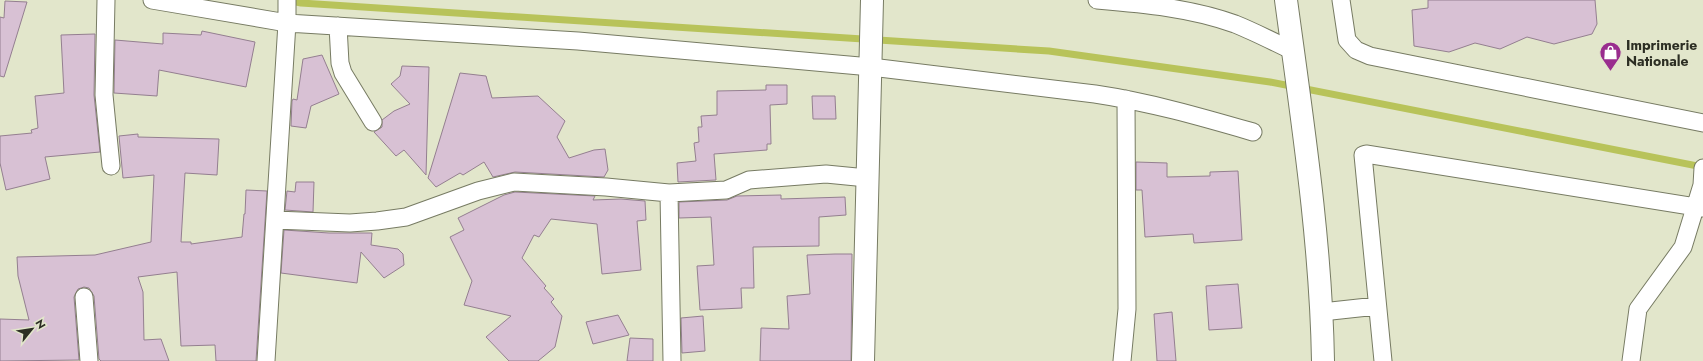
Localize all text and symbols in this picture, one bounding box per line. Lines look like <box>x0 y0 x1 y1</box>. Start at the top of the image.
place label: Imprimerie Nationale <box>1626 35 1697 71</box>
shop icon: Imprimerie Nationale <box>1597 40 1623 73</box>
north arrow <box>12 309 52 349</box>
text: N <box>32 316 50 332</box>

